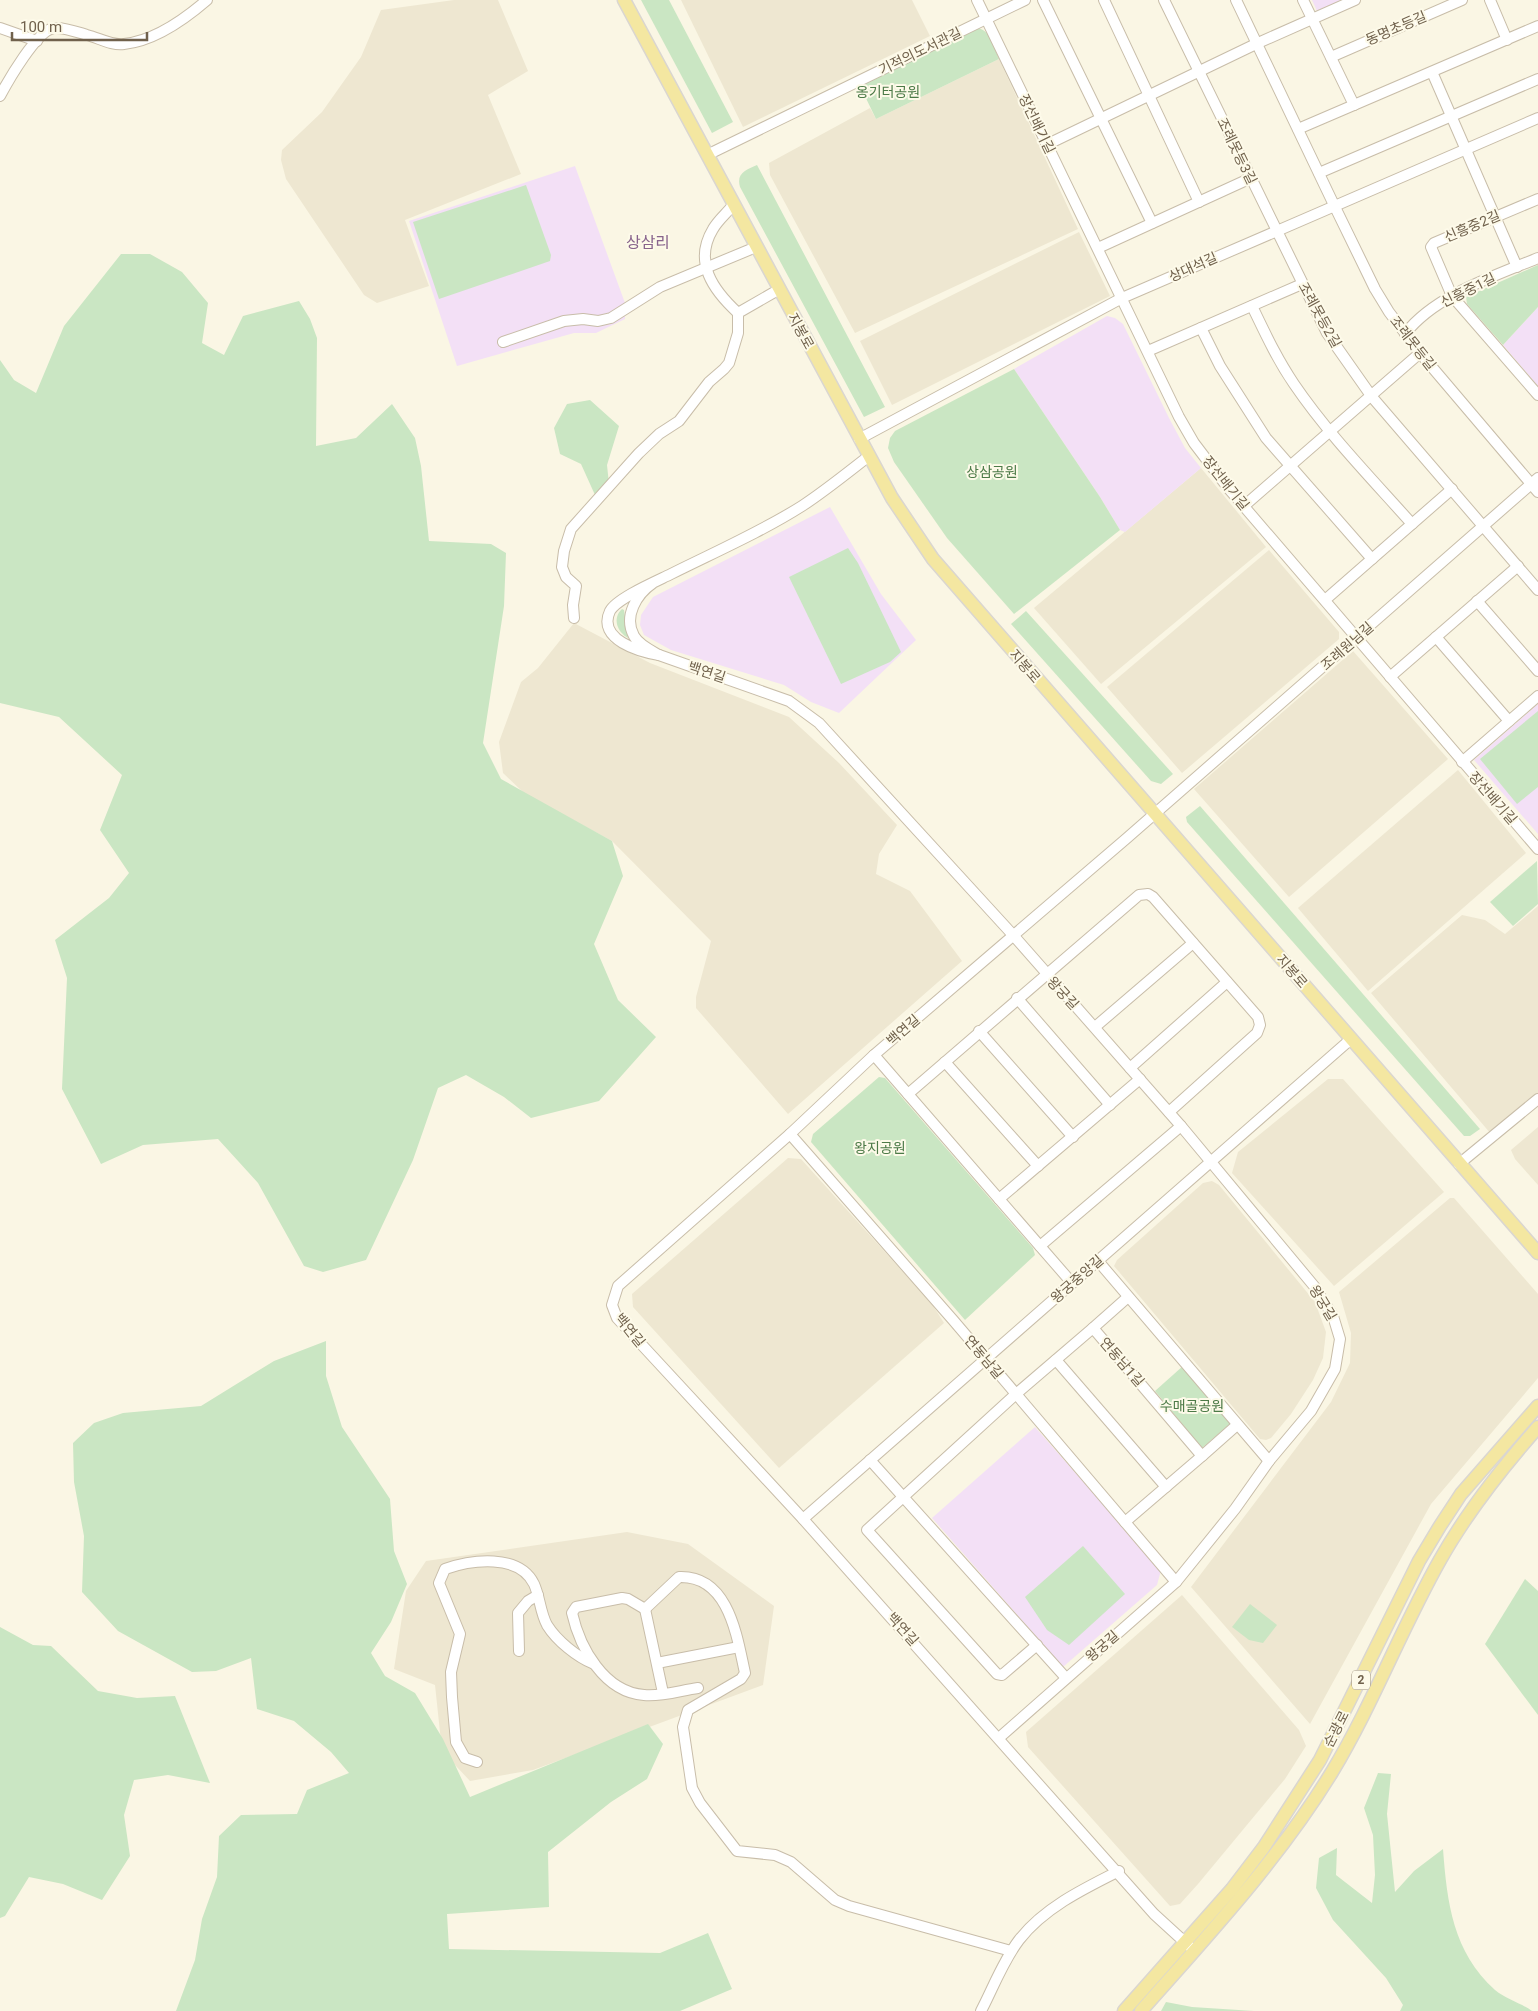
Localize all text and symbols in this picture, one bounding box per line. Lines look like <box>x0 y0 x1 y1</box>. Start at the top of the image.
street label: 동명초등길 <box>1363 8 1429 48</box>
scale bar <box>12 10 148 42</box>
text: 100 m <box>20 18 62 36</box>
street label: 기적의도서관길 <box>876 24 964 78</box>
park label: 옹기터공원 <box>856 84 920 100</box>
street label: 장선배기길 <box>1016 92 1058 156</box>
street label: 조례못등3길 <box>1214 115 1260 187</box>
street label: 신흥중2길 <box>1442 207 1502 245</box>
district label: 상삼리 <box>626 233 670 252</box>
street label: 상대석길 <box>1166 249 1220 285</box>
street label: 신흥중1길 <box>1438 270 1498 310</box>
street label: 조례못등2길 <box>1295 280 1345 350</box>
street label: 지봉로 <box>785 310 817 352</box>
street label: 조례못등길 <box>1387 313 1439 373</box>
street label: 장선배기길 <box>1200 453 1252 513</box>
park label: 상삼공원 <box>966 464 1018 480</box>
street label: 조례원님길 <box>1317 619 1377 673</box>
street label: 지봉로 <box>1006 646 1044 686</box>
street label: 백연길 <box>686 658 728 686</box>
street label: 장선배기길 <box>1466 768 1520 828</box>
street label: 지봉로 <box>1273 951 1311 991</box>
street label: 왕궁길 <box>1044 973 1082 1013</box>
street label: 백연길 <box>883 1011 923 1049</box>
park label: 왕지공원 <box>854 1140 906 1156</box>
street label: 왕궁중앙길 <box>1047 1252 1107 1306</box>
street label: 왕궁길 <box>1306 1282 1340 1324</box>
street label: 백연길 <box>612 1310 648 1350</box>
street label: 연동남길 <box>961 1332 1007 1382</box>
street label: 연동남1길 <box>1096 1334 1148 1390</box>
park label: 수매골공원 <box>1160 1398 1224 1414</box>
street label: 백연길 <box>884 1609 922 1649</box>
street label: 왕궁길 <box>1082 1627 1122 1665</box>
road number: 2 <box>1352 1670 1370 1690</box>
street label: 순광로 <box>1320 1708 1352 1750</box>

